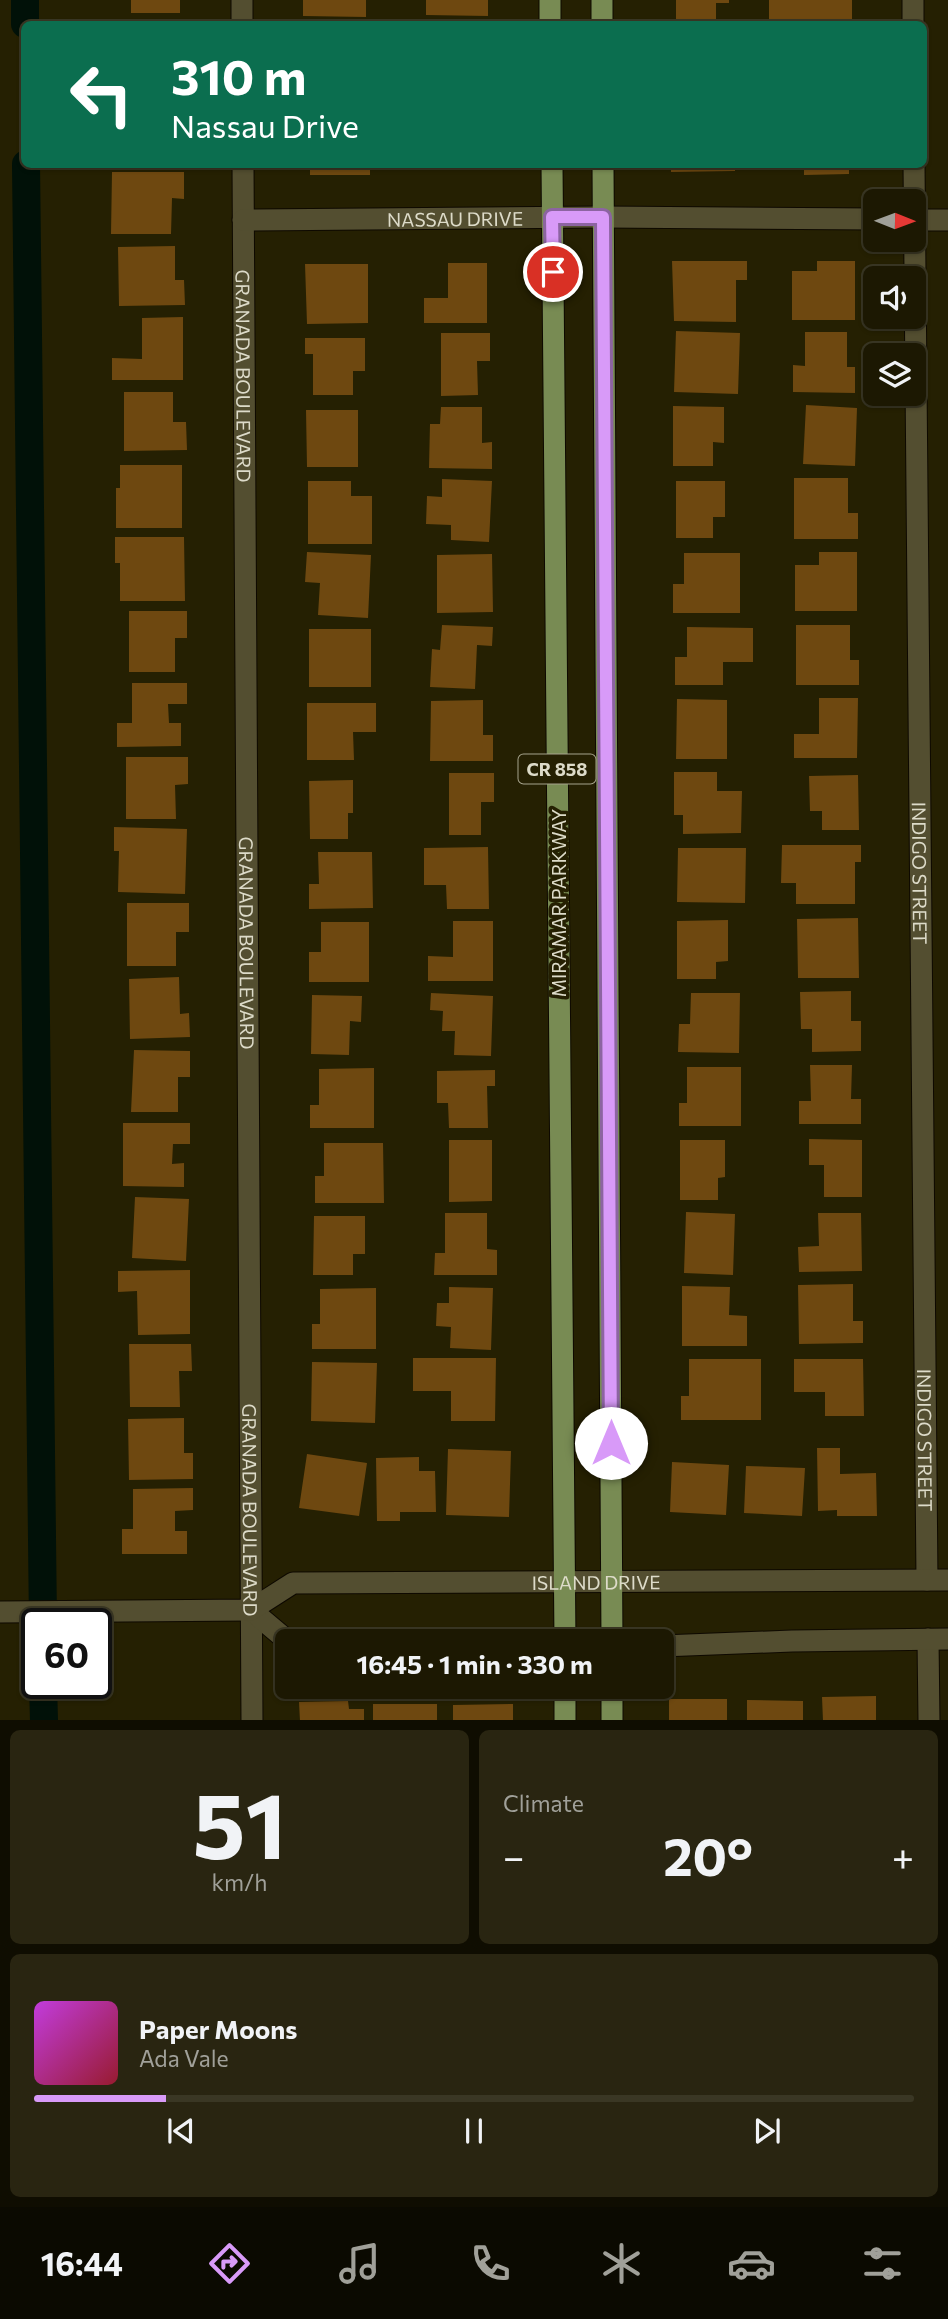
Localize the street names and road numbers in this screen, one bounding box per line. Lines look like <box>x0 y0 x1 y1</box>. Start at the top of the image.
street label: NASSAU DRIVE <box>387 206 523 230</box>
street label: GRANADA BOULEVARD <box>232 270 256 482</box>
road number: CR 858 <box>518 754 596 784</box>
street label: INDIGO STREET <box>908 802 933 944</box>
street label: MIRAMAR PARKWAY <box>547 809 570 997</box>
street label: GRANADA BOULEVARD <box>235 837 260 1049</box>
street label: INDIGO STREET <box>914 1369 938 1511</box>
street label: GRANADA BOULEVARD <box>239 1403 263 1616</box>
street label: ISLAND DRIVE <box>532 1570 661 1593</box>

